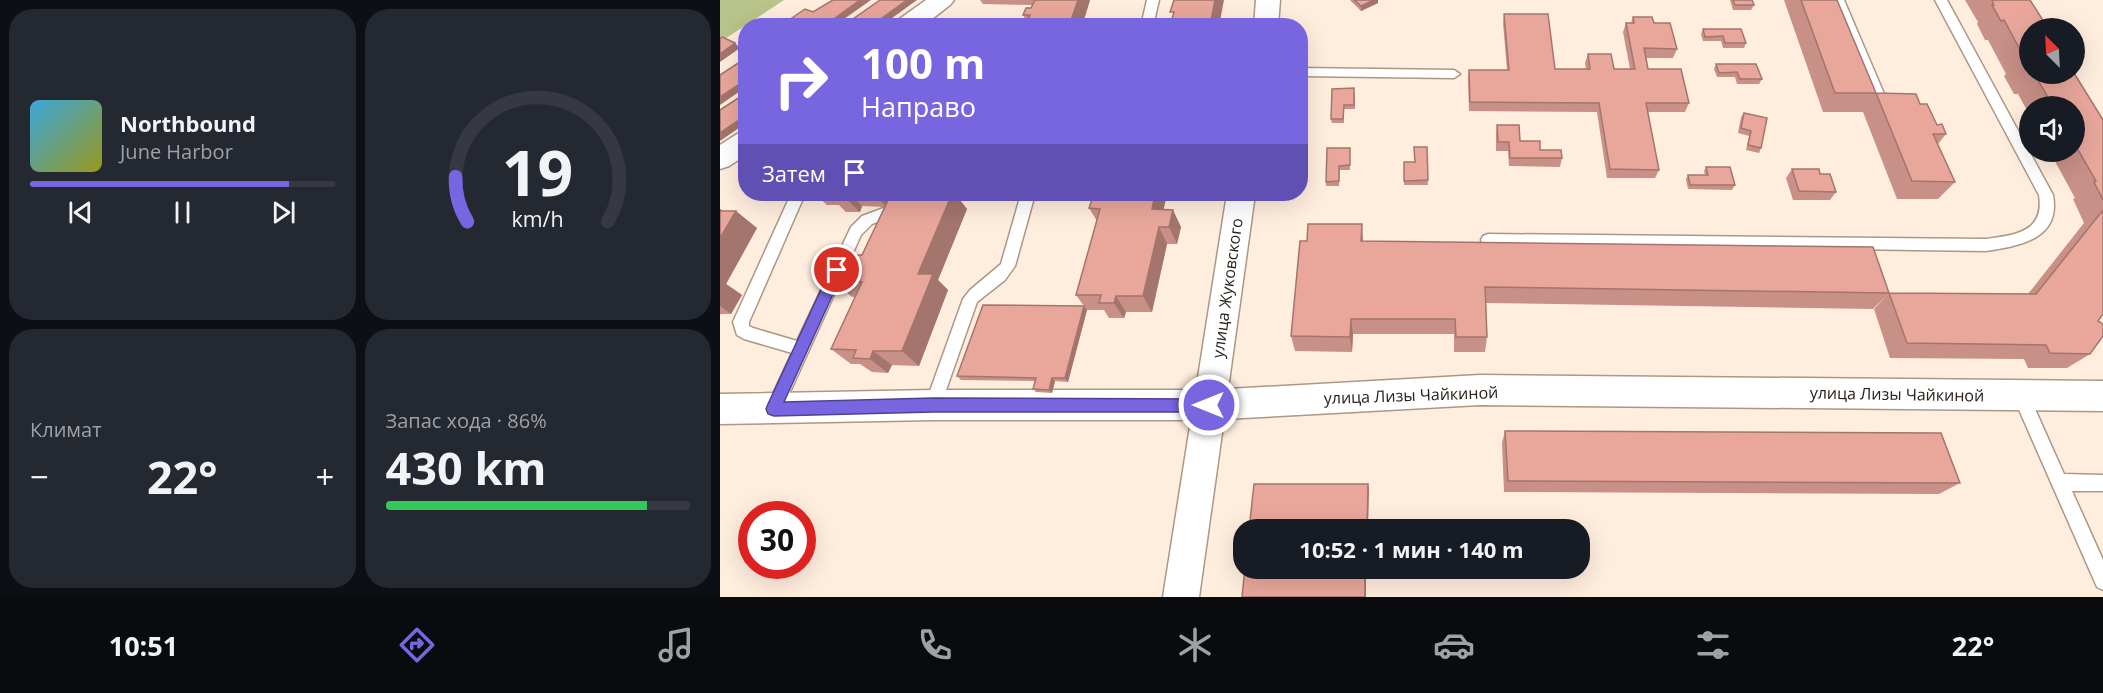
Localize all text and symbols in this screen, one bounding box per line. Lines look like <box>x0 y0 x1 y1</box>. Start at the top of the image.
north arrow <box>2019 18 2085 84</box>
map controls <box>2019 18 2085 162</box>
text: 100 m <box>861 34 985 91</box>
icon: right <box>762 42 840 120</box>
text: Направо <box>861 88 976 125</box>
button: sound <box>2019 96 2085 162</box>
text: Northbound <box>120 108 256 138</box>
text: 19 <box>502 129 573 214</box>
text: June Harbor <box>120 138 233 165</box>
icon: arrive <box>838 156 871 189</box>
text: Затем <box>762 158 826 188</box>
icon: previous <box>64 196 97 229</box>
icon: pause <box>166 196 199 229</box>
icon: next <box>267 196 300 229</box>
text: km/h <box>512 204 564 233</box>
street label: улица Жуковского <box>1206 217 1248 359</box>
pin <box>811 244 862 295</box>
icon: arrive <box>820 253 853 286</box>
position arrow <box>1177 373 1241 437</box>
street label: улица Лизы Чайкиной <box>1323 381 1499 409</box>
street label: улица Лизы Чайкиной <box>1810 381 1984 407</box>
text: Запас хода · 86% <box>386 407 547 434</box>
text: Климат <box>30 416 102 443</box>
text: 430 km <box>386 437 546 498</box>
text: 22° <box>147 446 218 507</box>
text: − <box>30 454 49 499</box>
text: + <box>316 454 334 499</box>
speed limit sign: 30 <box>738 501 816 579</box>
text: 10:52 · 1 мин · 140 m <box>1299 534 1524 564</box>
icon: directions <box>396 624 438 666</box>
icon: music <box>655 624 697 666</box>
icon: phone <box>914 624 956 666</box>
icon: climate <box>1174 624 1216 666</box>
icon: car <box>1433 624 1475 666</box>
icon: filters <box>1692 624 1734 666</box>
text: 10:51 <box>109 627 178 664</box>
text: 22° <box>1952 627 1994 664</box>

